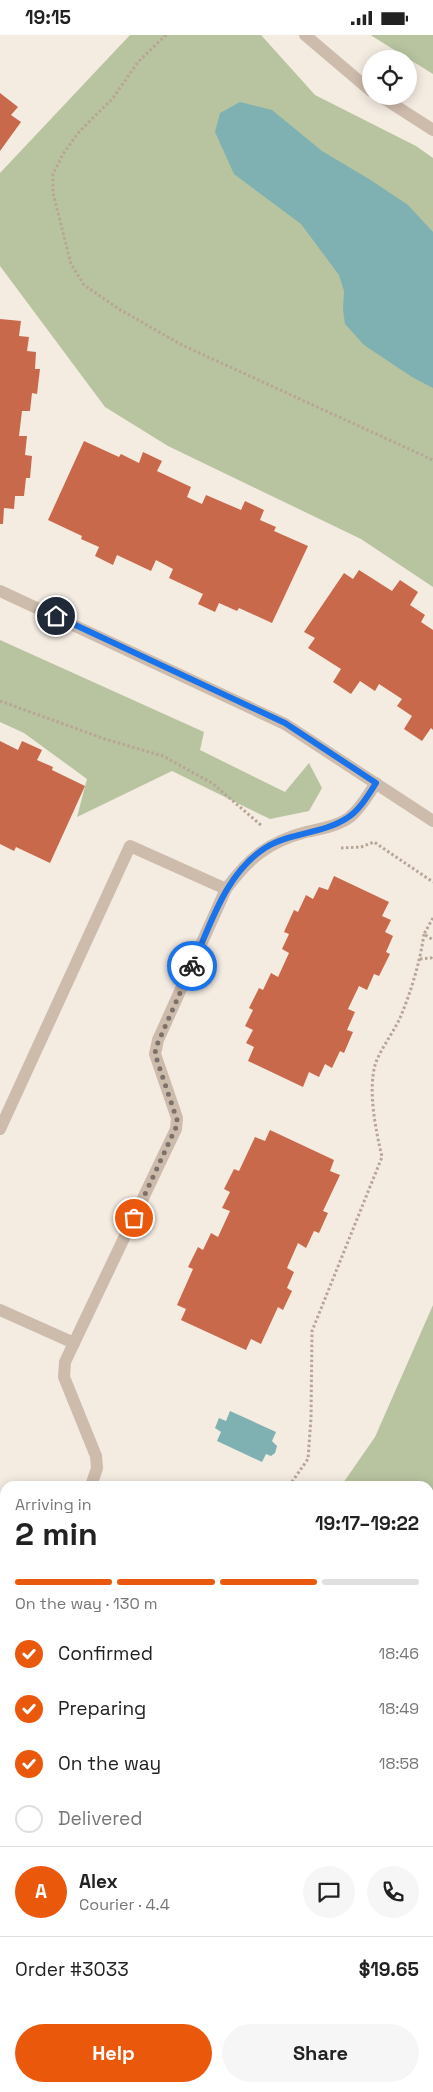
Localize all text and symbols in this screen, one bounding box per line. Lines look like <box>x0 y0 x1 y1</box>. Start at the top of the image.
text: 19:15 <box>25 5 71 30</box>
map controls <box>362 50 417 105</box>
button: locate <box>362 50 417 105</box>
pin <box>35 595 77 637</box>
icon: home <box>42 602 70 630</box>
courier <box>167 941 217 991</box>
icon: bike <box>178 952 206 980</box>
pin <box>113 1197 155 1239</box>
icon: bag <box>120 1204 148 1232</box>
text: Arriving in <box>15 1494 92 1515</box>
text: 19:17–19:22 <box>315 1511 419 1536</box>
text: 2 min <box>15 1514 98 1554</box>
text: On the way · 130 m <box>15 1593 158 1614</box>
icon: check <box>15 1640 43 1668</box>
text: Confirmed <box>58 1641 153 1666</box>
text: 18:46 <box>379 1643 419 1664</box>
icon: check <box>15 1695 43 1723</box>
text: Preparing <box>58 1696 146 1721</box>
text: 18:49 <box>379 1698 419 1719</box>
icon: check <box>15 1750 43 1778</box>
text: On the way <box>58 1751 161 1776</box>
text: 18:58 <box>379 1753 419 1774</box>
text: Delivered <box>58 1806 143 1831</box>
button: chat <box>303 1866 355 1918</box>
button: phone <box>367 1866 419 1918</box>
text: Alex <box>79 1869 118 1894</box>
text: A <box>35 1879 47 1904</box>
text: Courier · 4.4 <box>79 1894 170 1915</box>
text: Order #3033 <box>15 1957 129 1982</box>
text: $19.65 <box>359 1957 419 1982</box>
button: Help <box>15 2024 212 2082</box>
button: Share <box>222 2024 419 2082</box>

